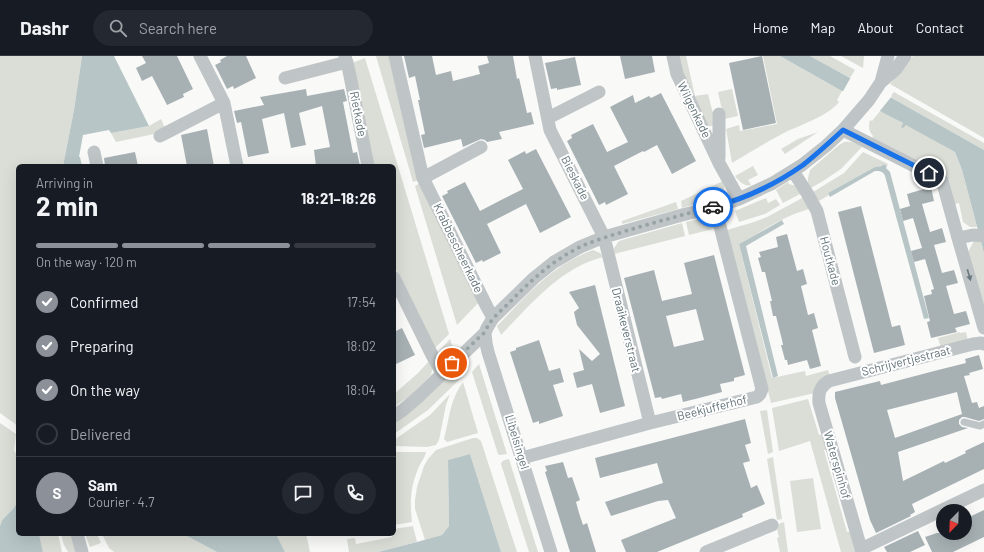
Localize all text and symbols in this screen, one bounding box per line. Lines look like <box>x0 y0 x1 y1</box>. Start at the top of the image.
search box <box>93 10 373 46</box>
text: Dashr <box>20 16 69 39</box>
icon: search <box>107 17 129 39</box>
text: Search here <box>139 19 217 37</box>
text: Home <box>753 19 789 36</box>
text: Map <box>811 19 835 36</box>
text: About <box>857 19 894 36</box>
text: Contact <box>916 19 964 36</box>
street label: Wilgenkade <box>675 79 714 140</box>
street label: Rietkade <box>348 90 370 138</box>
street label: Bieskade <box>559 153 593 202</box>
pin <box>912 156 946 190</box>
icon: home <box>918 162 940 184</box>
text: Arriving in <box>36 175 93 191</box>
courier <box>693 187 733 227</box>
text: 18:21–18:26 <box>301 189 376 207</box>
text: 2 min <box>36 190 98 221</box>
icon: car <box>702 196 724 218</box>
street label: Krabbescheerkade <box>431 201 487 295</box>
street label: Houtkade <box>818 235 844 287</box>
text: On the way · 120 m <box>36 254 137 270</box>
one-way arrow <box>966 270 972 282</box>
street label: Draaikeverstraat <box>610 286 644 373</box>
icon: check <box>36 291 58 313</box>
text: Confirmed <box>70 293 138 311</box>
text: 17:54 <box>347 294 376 310</box>
icon: check <box>36 335 58 357</box>
text: Preparing <box>70 337 134 355</box>
text: 18:02 <box>346 338 376 354</box>
street label: Schrijvertjestraat <box>860 342 952 378</box>
pin <box>435 346 469 380</box>
icon: bag <box>441 352 463 374</box>
icon: check <box>36 379 58 401</box>
text: On the way <box>70 381 140 399</box>
text: 18:04 <box>346 382 376 398</box>
street label: Beekjufferhof <box>675 392 748 422</box>
street label: Libelsingel <box>503 413 533 471</box>
text: Delivered <box>70 425 131 443</box>
street label: Waterspinhof <box>822 429 854 500</box>
button: chat <box>282 472 324 514</box>
button: phone <box>334 472 376 514</box>
text: Sam <box>88 476 117 494</box>
text: S <box>53 484 61 502</box>
text: Courier · 4.7 <box>88 494 155 510</box>
north arrow <box>936 504 972 540</box>
map controls <box>936 504 972 540</box>

